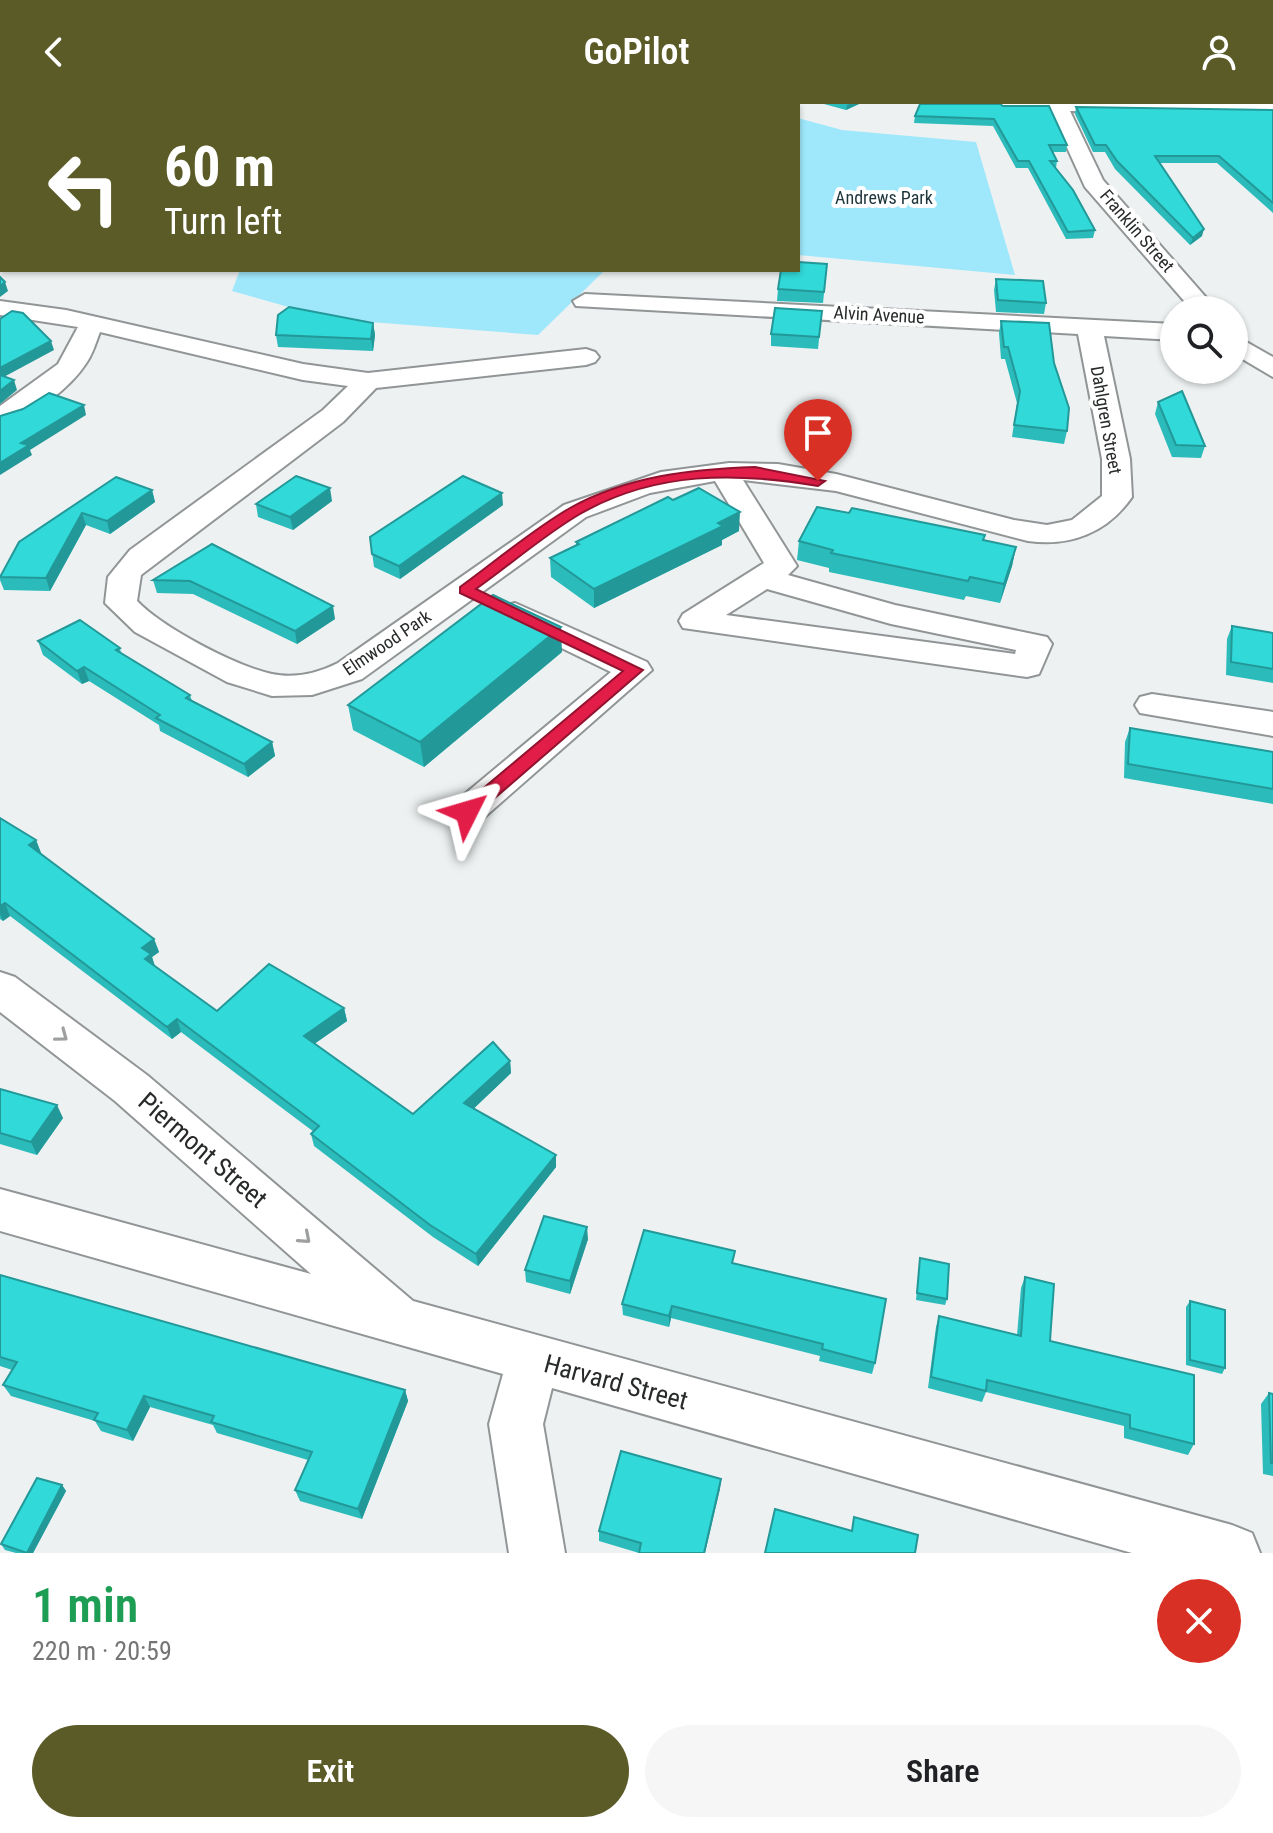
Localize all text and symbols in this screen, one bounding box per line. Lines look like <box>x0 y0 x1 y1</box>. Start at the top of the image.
icon: back <box>32 30 76 74</box>
icon: person <box>1197 30 1241 74</box>
text: GoPilot <box>583 31 690 73</box>
text: 60 m <box>164 134 275 200</box>
icon: left <box>32 136 136 240</box>
street label: Franklin Street <box>1096 185 1179 276</box>
park label: Andrews Park <box>835 187 933 208</box>
text: Turn left <box>164 201 282 243</box>
map controls <box>1160 296 1248 384</box>
button: search <box>1160 296 1248 384</box>
street label: Alvin Avenue <box>833 302 925 327</box>
street label: Dahlgren Street <box>1087 364 1126 476</box>
pin <box>784 399 852 481</box>
icon: arrive <box>796 411 840 455</box>
street label: Elmwood Park <box>339 605 435 680</box>
position arrow <box>425 770 509 854</box>
one-way arrow <box>53 1026 68 1040</box>
street label: Piermont Street <box>133 1086 273 1214</box>
one-way arrow <box>296 1228 311 1243</box>
street label: Harvard Street <box>541 1348 691 1416</box>
text: 1 min <box>32 1577 138 1634</box>
button: close <box>1157 1579 1241 1663</box>
text: 220 m · 20:59 <box>32 1636 172 1666</box>
button: Exit <box>32 1725 629 1817</box>
button: Share <box>645 1725 1241 1817</box>

